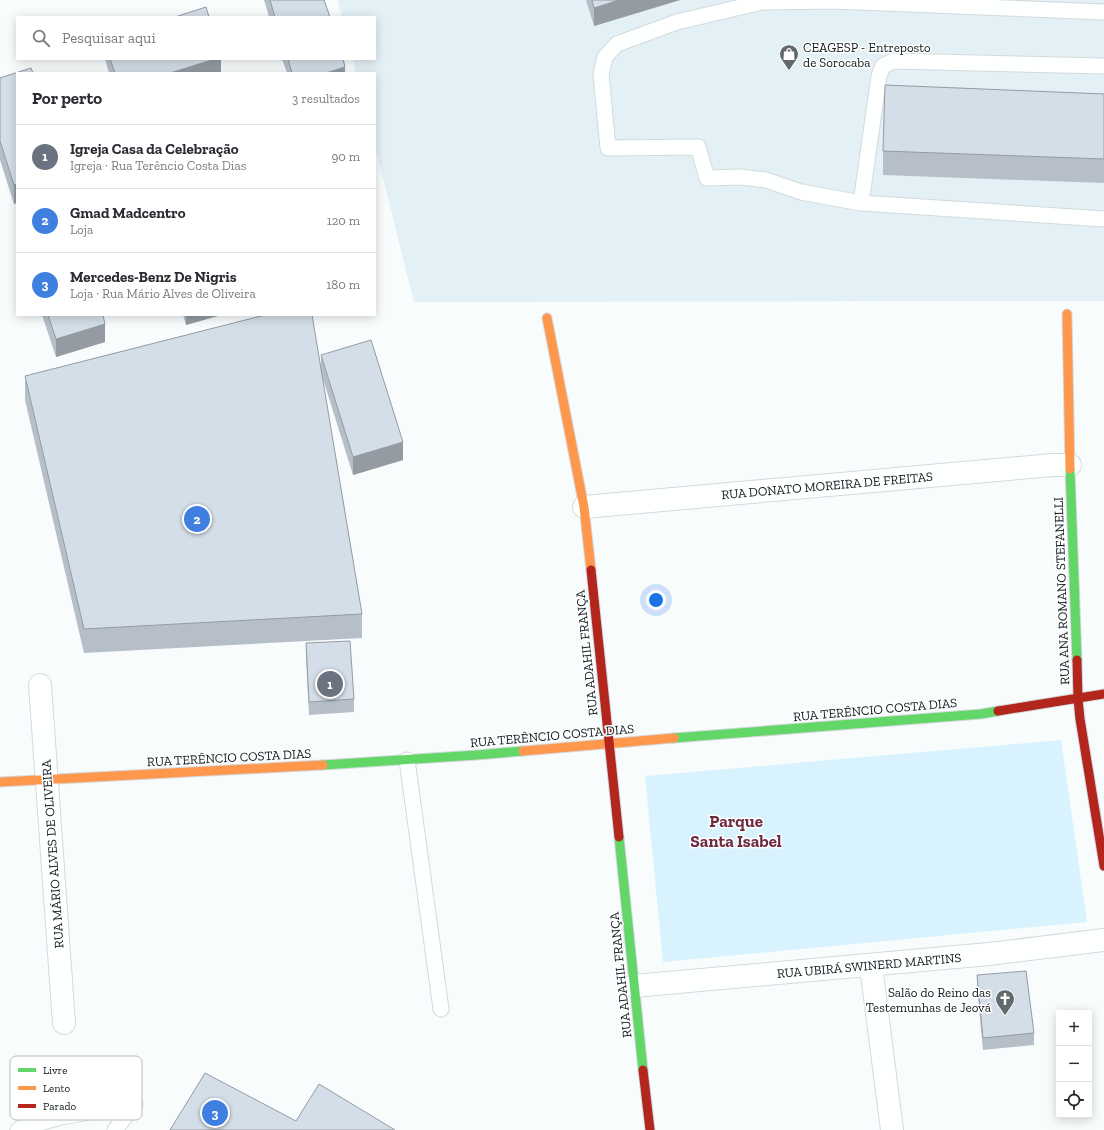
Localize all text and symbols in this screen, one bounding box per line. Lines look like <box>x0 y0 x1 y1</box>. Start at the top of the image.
search box <box>16 16 376 60</box>
icon: search <box>30 27 52 49</box>
text: Pesquisar aqui <box>62 29 156 47</box>
place label: CEAGESP - Entreposto de Sorocaba <box>803 40 931 70</box>
shop icon: CEAGESP - Entreposto de Sorocaba <box>778 43 800 71</box>
text: Por perto <box>32 88 102 108</box>
text: 3 resultados <box>292 91 360 106</box>
text: Igreja Casa da Celebração <box>70 140 239 158</box>
text: 1 <box>42 149 48 164</box>
text: 90 m <box>331 149 360 164</box>
text: Igreja · Rua Terêncio Costa Dias <box>70 158 246 173</box>
text: Gmad Madcentro <box>70 204 185 222</box>
text: 2 <box>42 213 48 228</box>
text: 120 m <box>327 213 360 228</box>
text: Loja <box>70 222 93 237</box>
text: Mercedes-Benz De Nigris <box>70 268 237 286</box>
text: 3 <box>42 277 48 292</box>
text: 180 m <box>326 277 360 292</box>
text: Loja · Rua Mário Alves de Oliveira <box>70 286 256 301</box>
street label: RUA DONATO MOREIRA DE FREITAS <box>721 469 934 502</box>
street label: RUA ANA ROMANO STEFANELLI <box>1051 497 1072 685</box>
pin: 2 <box>184 504 210 534</box>
street label: RUA ADAHIL FRANÇA <box>572 589 601 717</box>
your location <box>646 590 666 610</box>
pin: 1 <box>317 669 343 699</box>
street label: RUA TERÊNCIO COSTA DIAS <box>792 695 958 724</box>
street label: RUA TERÊNCIO COSTA DIAS <box>469 721 635 750</box>
street label: RUA TERÊNCIO COSTA DIAS <box>146 746 312 769</box>
street label: RUA MÁRIO ALVES DE OLIVEIRA <box>38 759 67 949</box>
district label: Parque Santa Isabel <box>690 811 782 851</box>
street label: RUA ADAHIL FRANÇA <box>606 911 635 1039</box>
street label: RUA UBIRÁ SWINERD MARTINS <box>776 950 962 981</box>
place label: Salão do Reino das Testemunhas de Jeová <box>866 985 992 1015</box>
church icon: Salão do Reino das Testemunhas de Jeová <box>994 988 1016 1016</box>
map controls <box>1056 1010 1092 1118</box>
button: + <box>1056 1010 1092 1046</box>
button: − <box>1056 1046 1092 1082</box>
legend <box>10 1056 142 1120</box>
text: Livre <box>43 1064 67 1077</box>
text: Lento <box>43 1082 71 1095</box>
button: locate <box>1056 1082 1092 1118</box>
pin: 3 <box>202 1098 228 1128</box>
text: Parado <box>43 1100 77 1113</box>

